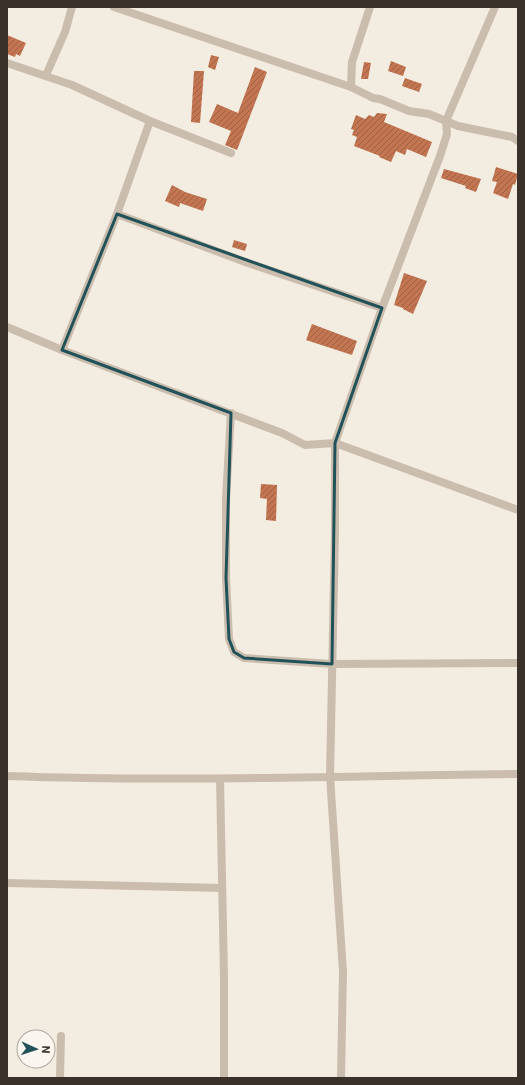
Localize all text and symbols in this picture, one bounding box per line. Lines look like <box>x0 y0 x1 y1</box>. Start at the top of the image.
north arrow <box>16 1029 56 1069</box>
text: N <box>39 1045 52 1054</box>

